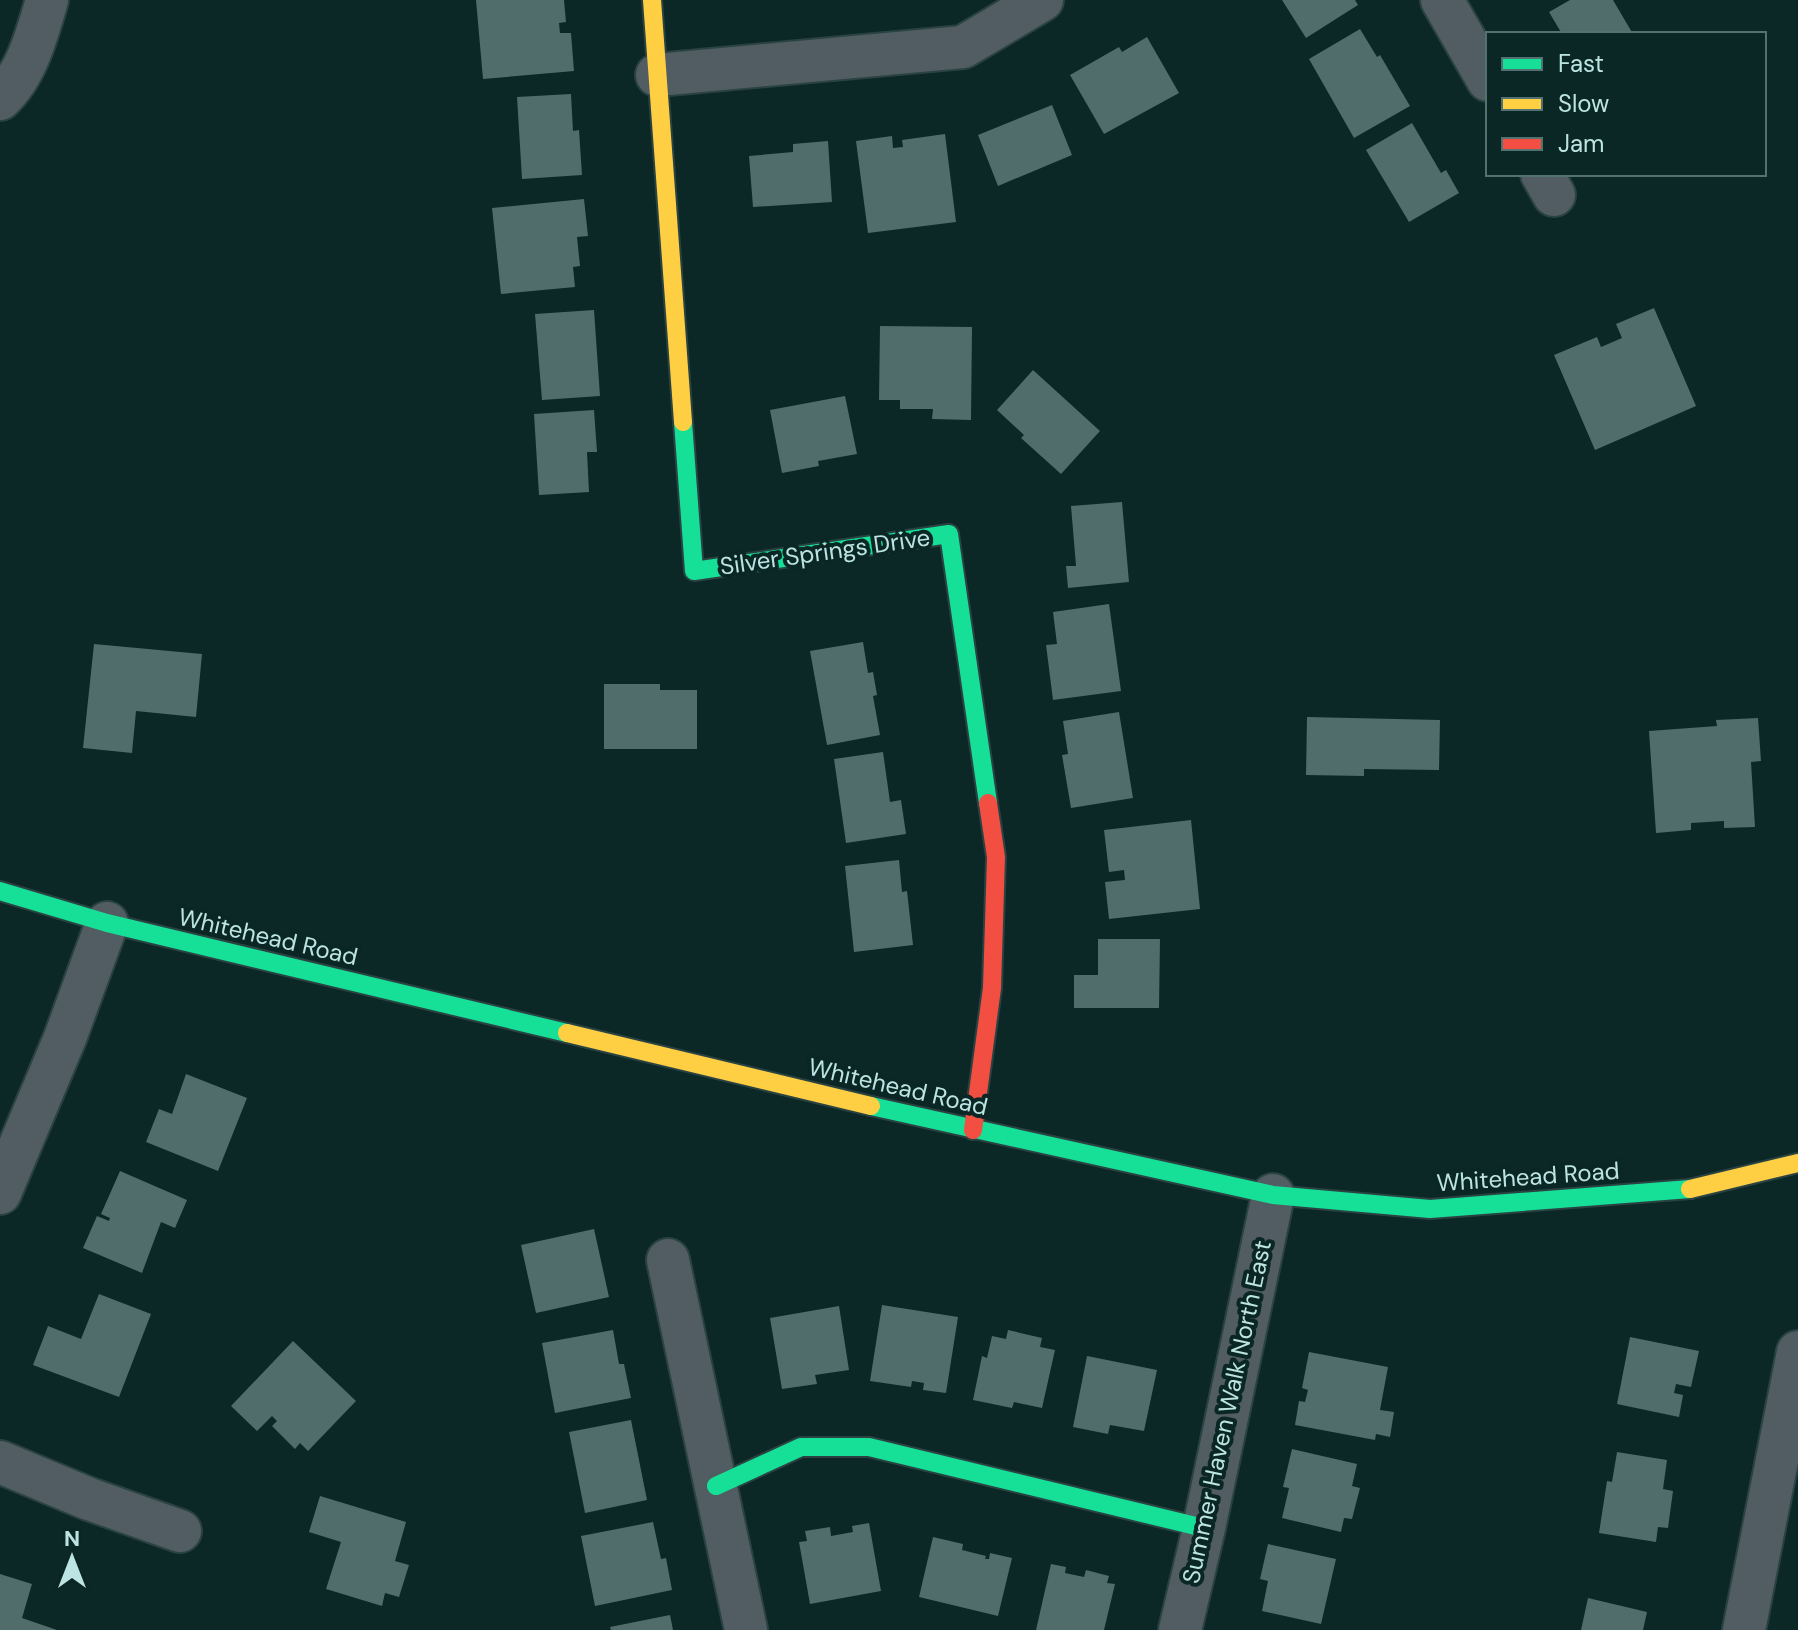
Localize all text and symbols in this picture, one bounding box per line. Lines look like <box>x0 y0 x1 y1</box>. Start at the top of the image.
legend <box>1486 32 1766 176</box>
text: Fast <box>1558 48 1604 79</box>
text: Slow <box>1558 88 1609 119</box>
text: Jam <box>1558 128 1604 159</box>
street label: Silver Springs Drive <box>718 521 932 582</box>
street label: Whitehead Road <box>175 901 361 972</box>
street label: Whitehead Road <box>805 1051 991 1122</box>
street label: Whitehead Road <box>1435 1155 1620 1198</box>
street label: Summer Haven Walk North East <box>1175 1238 1278 1586</box>
north arrow <box>32 1518 112 1598</box>
text: N <box>64 1524 80 1553</box>

